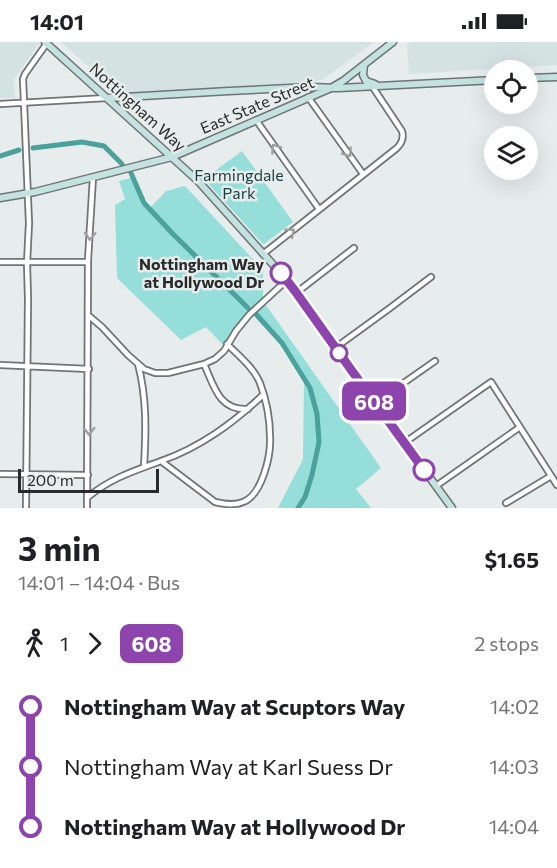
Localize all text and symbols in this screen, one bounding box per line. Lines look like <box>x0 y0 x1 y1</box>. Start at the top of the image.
text: 14:01 <box>30 8 84 35</box>
street label: Nottingham Way <box>86 58 190 155</box>
map controls <box>484 60 538 180</box>
button: locate <box>484 60 538 114</box>
street label: East State Street <box>197 72 317 137</box>
button: layers <box>484 126 538 180</box>
one-way arrow <box>271 143 282 154</box>
one-way arrow <box>340 146 351 157</box>
park label: Farmingdale Park <box>194 165 284 202</box>
one-way arrow <box>284 228 295 239</box>
one-way arrow <box>84 231 97 240</box>
place label: Nottingham Way at Hollywood Dr <box>139 254 264 291</box>
marker: Nottingham Way at Hollywood Dr <box>270 262 292 284</box>
unlabelled marker <box>330 344 348 362</box>
line badge: 608 <box>340 382 409 420</box>
text: 608 <box>354 389 394 414</box>
one-way arrow <box>82 426 95 435</box>
unlabelled marker <box>413 459 435 481</box>
scale bar <box>18 466 159 493</box>
text: 200 m <box>27 470 74 489</box>
text: 3 min <box>18 527 101 568</box>
text: $1.65 <box>484 546 539 573</box>
text: 14:01 – 14:04 · Bus <box>18 570 180 594</box>
icon: walk <box>18 627 51 660</box>
icon: forward <box>78 627 111 660</box>
text: 1 <box>60 631 69 655</box>
text: 608 <box>132 631 171 656</box>
text: 2 stops <box>474 631 539 655</box>
text: Nottingham Way at Scuptors Way <box>64 693 405 720</box>
text: 14:02 <box>490 694 539 718</box>
text: Nottingham Way at Karl Suess Dr <box>64 753 393 780</box>
text: 14:03 <box>489 754 539 778</box>
text: Nottingham Way at Hollywood Dr <box>64 813 405 840</box>
text: 14:04 <box>489 814 539 838</box>

